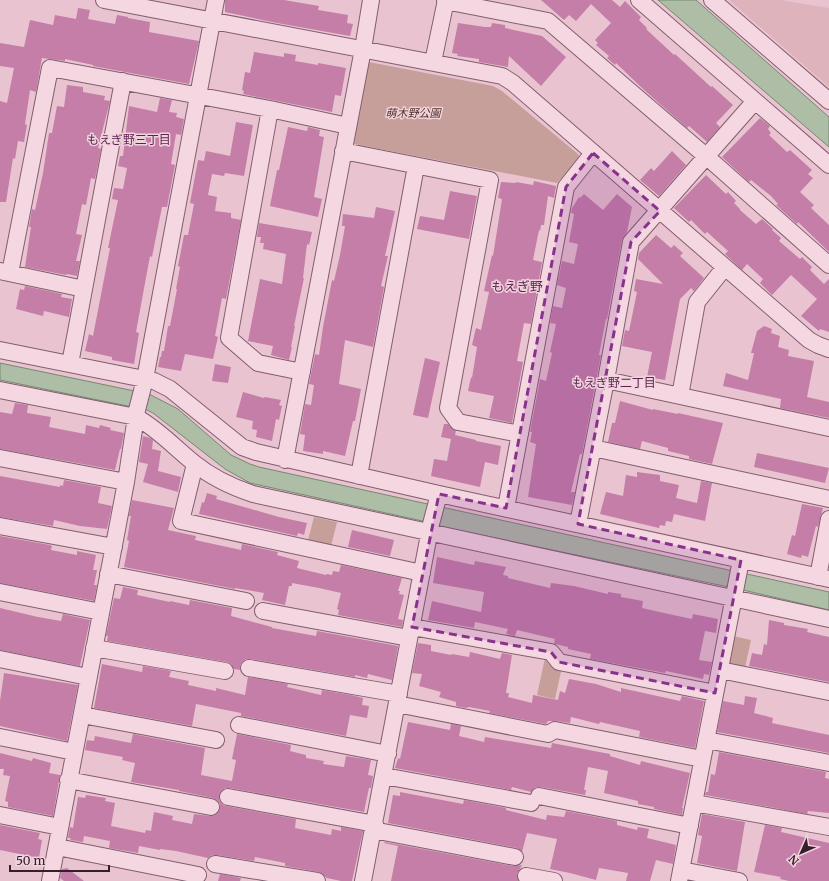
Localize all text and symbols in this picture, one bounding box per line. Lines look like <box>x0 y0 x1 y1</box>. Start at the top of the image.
park label: 萌木野公園 <box>386 106 442 120</box>
district label: もえぎ野三丁目 <box>87 132 171 147</box>
district label: もえぎ野 <box>491 278 543 295</box>
district label: もえぎ野二丁目 <box>572 375 656 390</box>
north arrow <box>781 833 821 873</box>
scale bar <box>10 847 109 873</box>
text: N <box>786 852 802 868</box>
text: 50 m <box>16 853 45 868</box>

